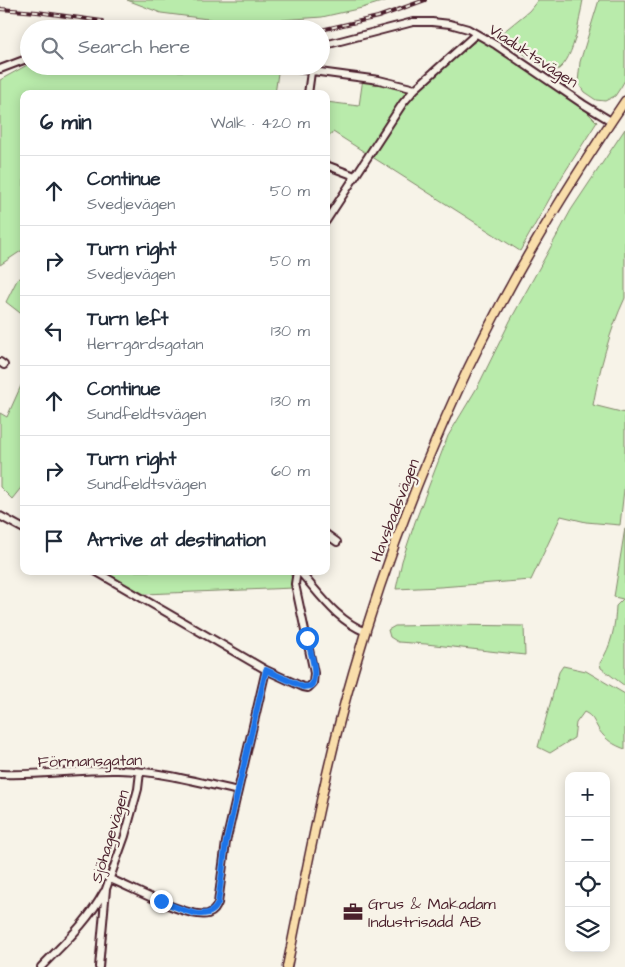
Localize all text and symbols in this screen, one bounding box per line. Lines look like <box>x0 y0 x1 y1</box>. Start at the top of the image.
street label: Viaduktsvägen <box>484 19 582 94</box>
search box <box>20 20 330 75</box>
icon: search <box>38 34 66 62</box>
text: Search here <box>78 34 190 61</box>
text: 6 min <box>40 108 92 137</box>
text: Walk · 420 m <box>210 112 310 134</box>
text: Continue <box>87 166 161 193</box>
icon: ahead <box>40 177 68 205</box>
text: 50 m <box>270 180 310 202</box>
text: Svedjevägen <box>87 193 175 215</box>
text: Turn right <box>87 236 176 263</box>
icon: right <box>40 247 68 275</box>
text: 50 m <box>270 250 310 272</box>
text: Svedjevägen <box>87 263 175 285</box>
text: Turn left <box>87 306 168 333</box>
icon: left <box>40 317 68 345</box>
text: 130 m <box>271 320 310 342</box>
text: Herrgårdsgatan <box>87 333 203 355</box>
text: Continue <box>87 376 161 403</box>
icon: ahead <box>40 387 68 415</box>
text: 130 m <box>271 390 310 412</box>
text: Sundfeldtsvägen <box>87 403 206 425</box>
text: Turn right <box>87 446 176 473</box>
street label: Havsbadsvägen <box>365 456 426 565</box>
icon: right <box>40 457 68 485</box>
text: 60 m <box>271 460 310 482</box>
text: Sundfeldtsvägen <box>87 473 206 495</box>
icon: arrive <box>40 527 68 555</box>
text: Arrive at destination <box>87 527 266 554</box>
route start <box>296 627 319 650</box>
street label: Förmansgatan <box>38 749 142 774</box>
map controls <box>565 772 610 952</box>
button: + <box>565 772 610 817</box>
street label: Sjöhagevägen <box>85 787 136 886</box>
button: − <box>565 817 610 862</box>
button: locate <box>565 862 610 907</box>
route end <box>150 890 173 913</box>
place label: Grus & Makadam Industrisådd AB <box>368 893 496 933</box>
office icon: Grus & Makadam Industrisådd AB <box>342 901 364 923</box>
button: layers <box>565 907 610 952</box>

